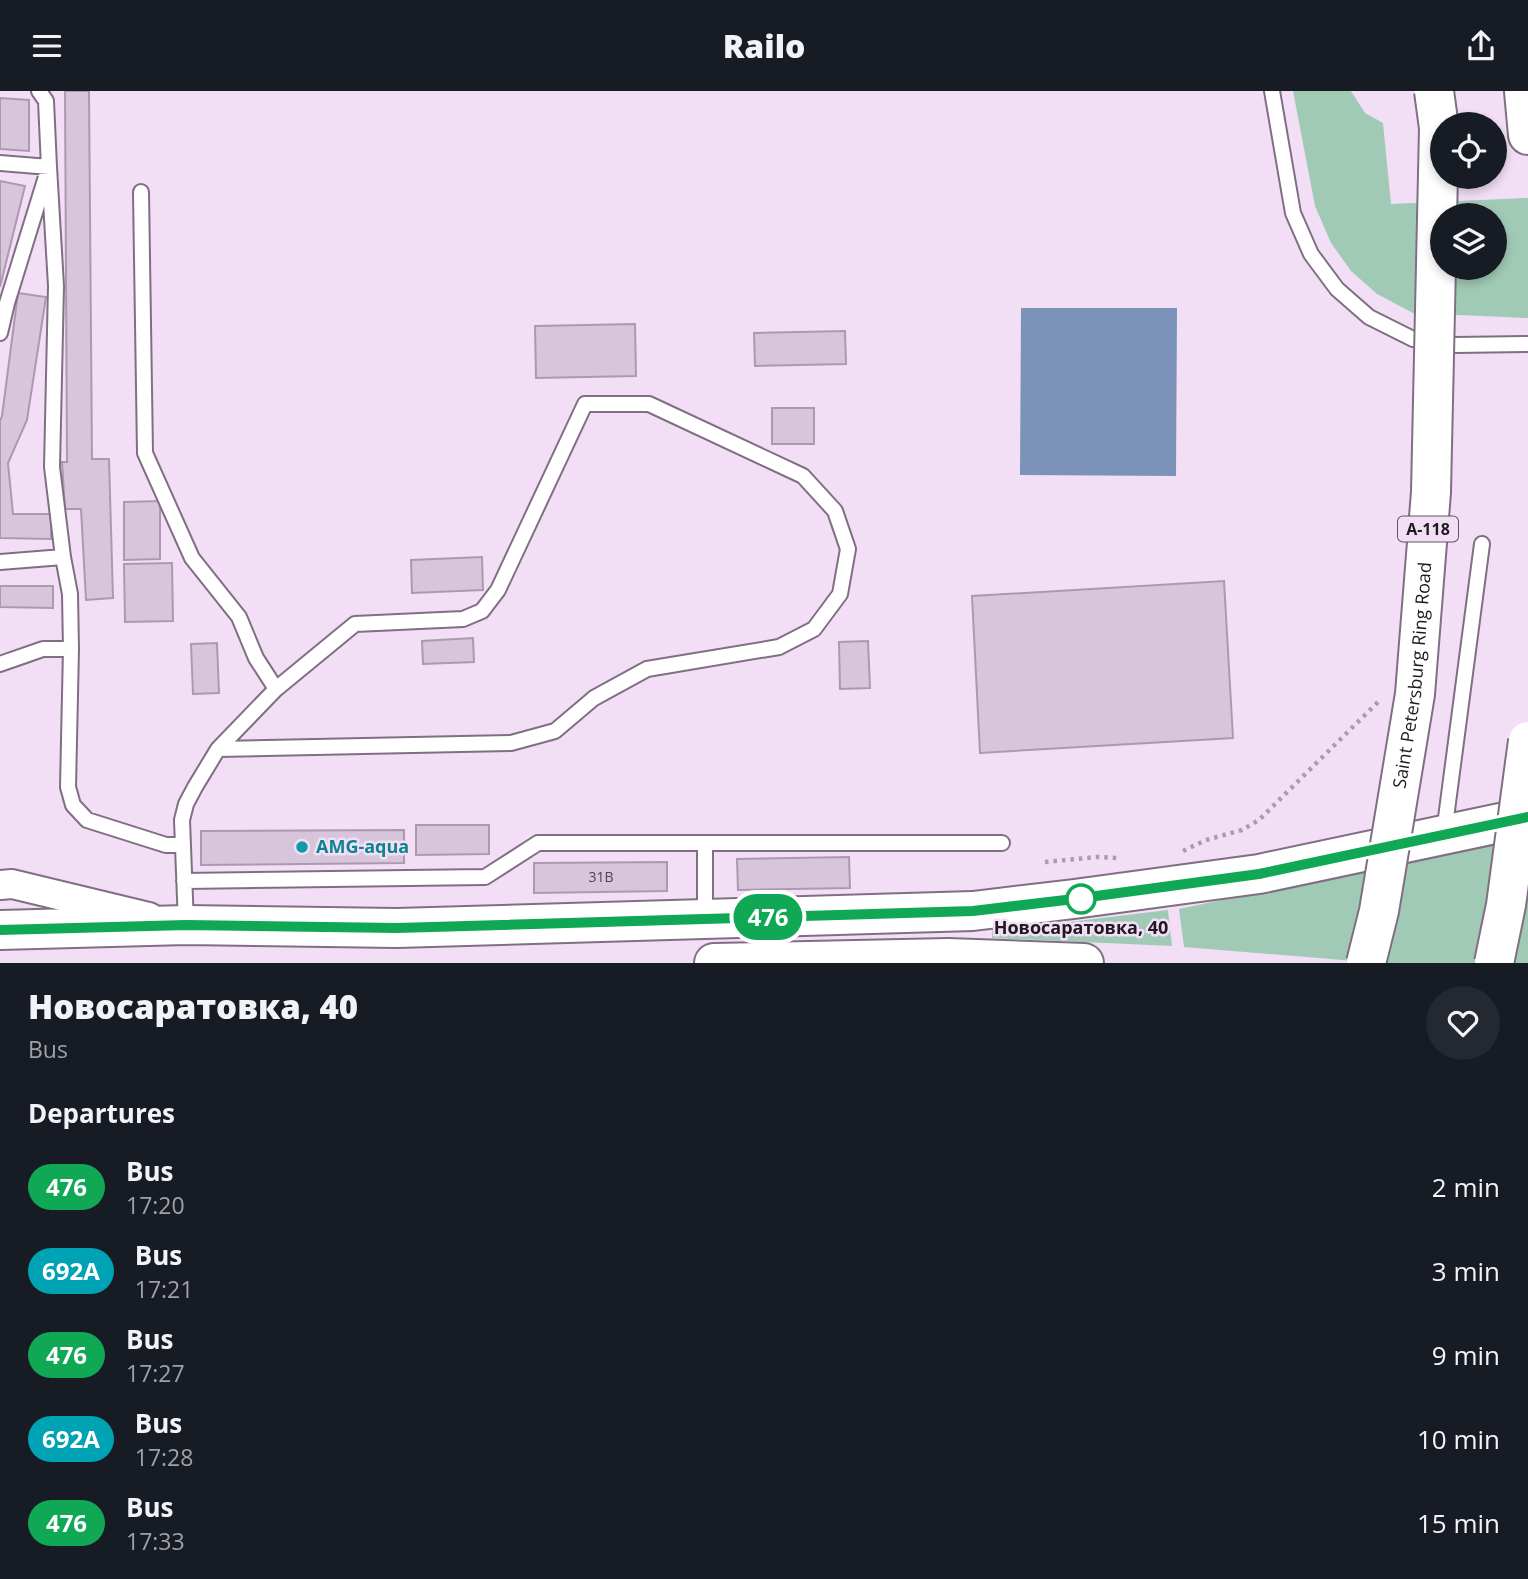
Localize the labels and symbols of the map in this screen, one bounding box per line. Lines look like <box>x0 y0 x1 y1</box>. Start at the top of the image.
road number: А-118 <box>1398 517 1458 541</box>
street label: Saint Petersburg Ring Road <box>1387 561 1436 790</box>
place label: AMG-aqua <box>316 834 409 858</box>
marker: AMG-aqua <box>294 839 310 855</box>
house number: 31В <box>588 867 614 886</box>
marker: Новосаратовка, 40 <box>1066 884 1096 914</box>
line badge: 476 <box>728 894 808 940</box>
place label: Новосаратовка, 40 <box>994 915 1168 939</box>

